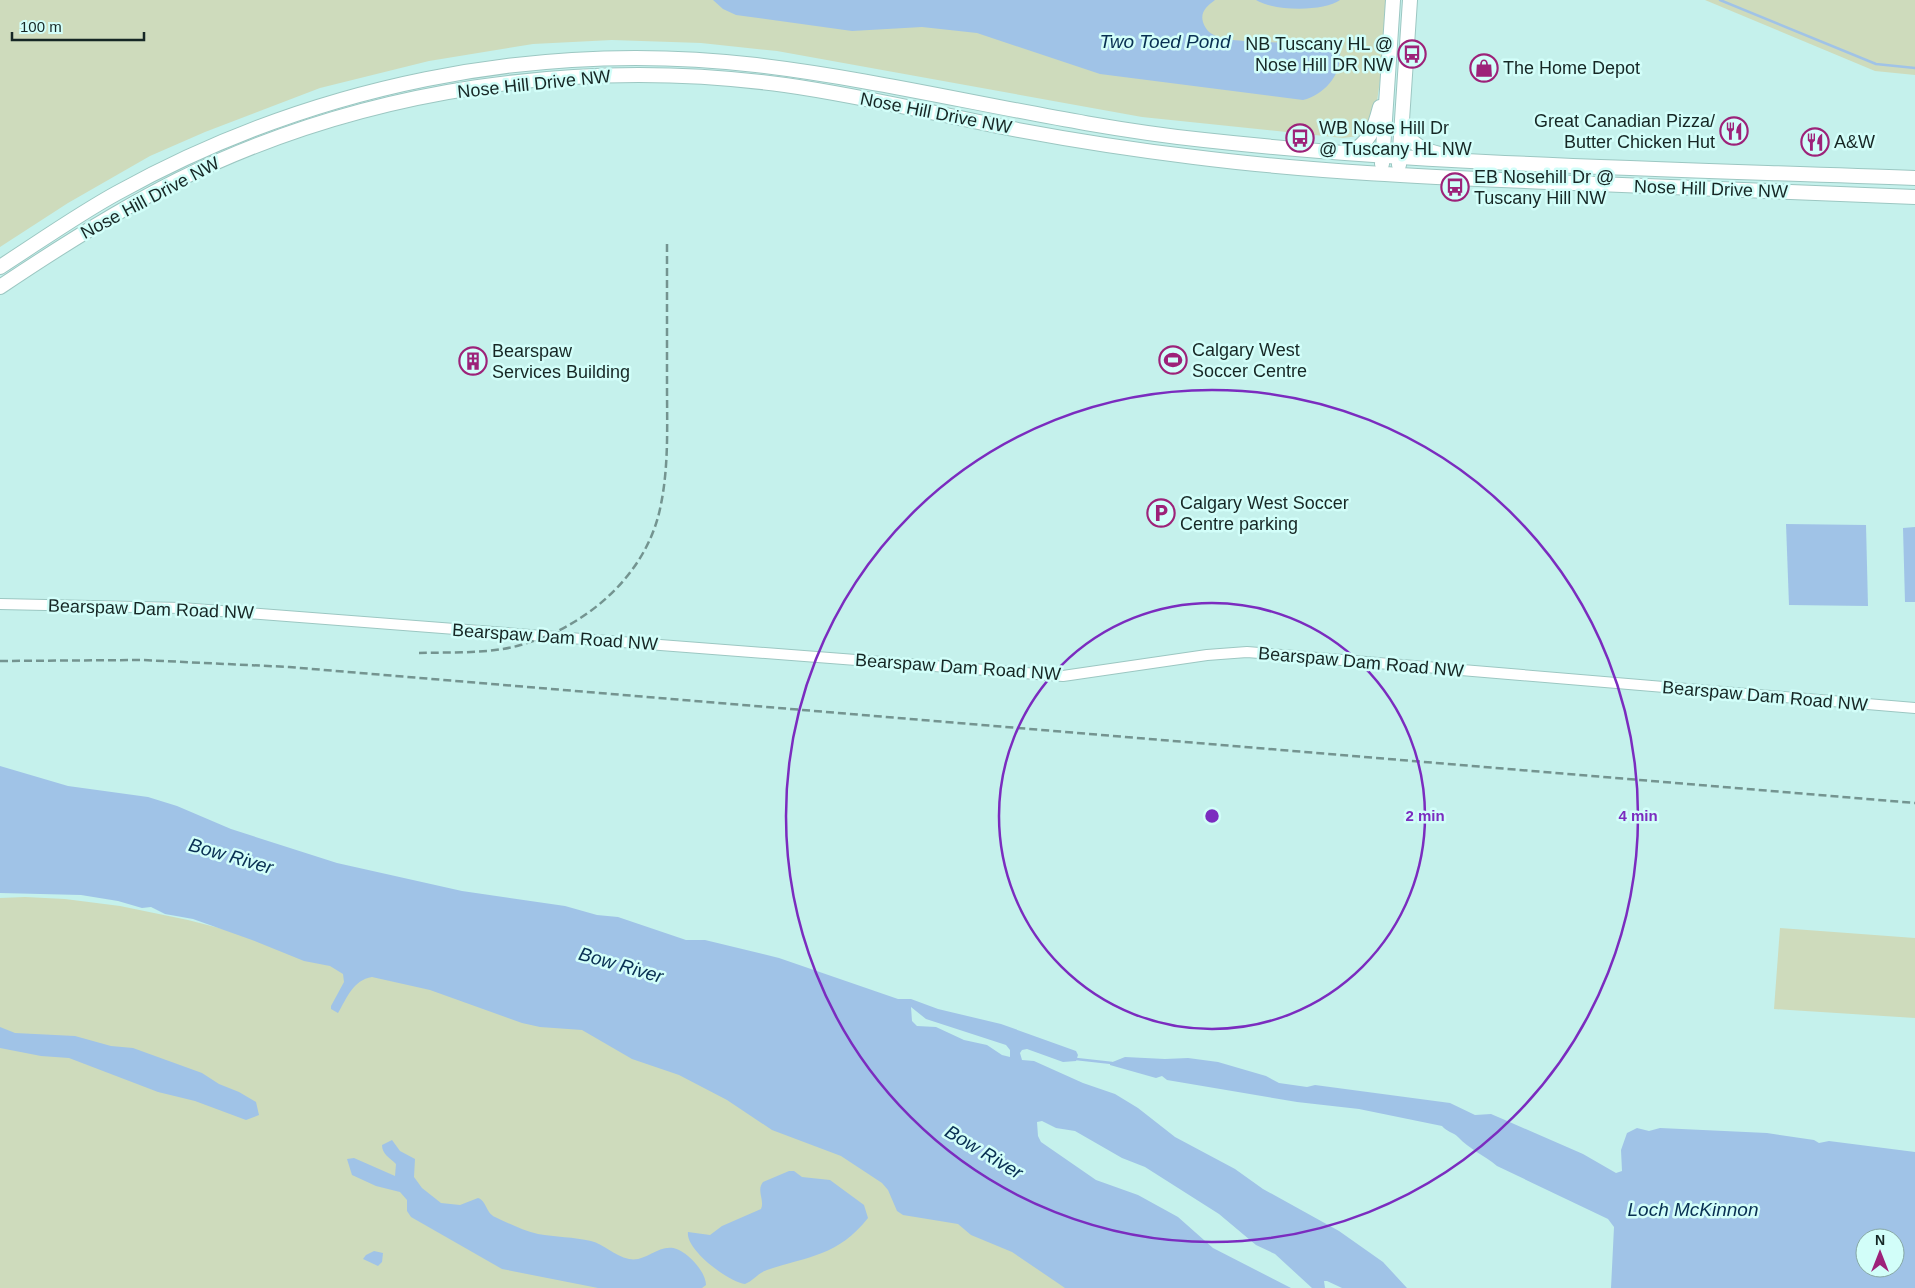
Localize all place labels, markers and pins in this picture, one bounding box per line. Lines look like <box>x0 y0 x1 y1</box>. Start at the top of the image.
place label: NB Tuscany HL @ Nose Hill DR NW <box>1245 34 1393 75</box>
bus stop icon: NB Tuscany HL @ Nose Hill DR NW <box>1397 39 1427 69</box>
shop icon: The Home Depot <box>1469 53 1499 83</box>
place label: The Home Depot <box>1503 58 1640 78</box>
place label: Great Canadian Pizza/ Butter Chicken Hut <box>1534 111 1715 152</box>
restaurant icon: Great Canadian Pizza/ Butter Chicken Hut <box>1719 116 1749 146</box>
place label: WB Nose Hill Dr @ Tuscany HL NW <box>1319 118 1472 159</box>
bus stop icon: WB Nose Hill Dr @ Tuscany HL NW <box>1285 123 1315 153</box>
restaurant icon: A&W <box>1800 127 1830 157</box>
place label: A&W <box>1834 132 1875 152</box>
place label: EB Nosehill Dr @ Tuscany Hill NW <box>1474 167 1614 208</box>
bus stop icon: EB Nosehill Dr @ Tuscany Hill NW <box>1440 172 1470 202</box>
place label: Calgary West Soccer Centre <box>1192 340 1307 381</box>
place label: Bearspaw Services Building <box>492 341 630 382</box>
sports icon: Calgary West Soccer Centre <box>1158 345 1188 375</box>
building icon: Bearspaw Services Building <box>458 346 488 376</box>
place label: Calgary West Soccer Centre parking <box>1180 493 1349 534</box>
parking icon: Calgary West Soccer Centre parking <box>1146 498 1176 528</box>
centre of rings <box>1203 807 1221 825</box>

